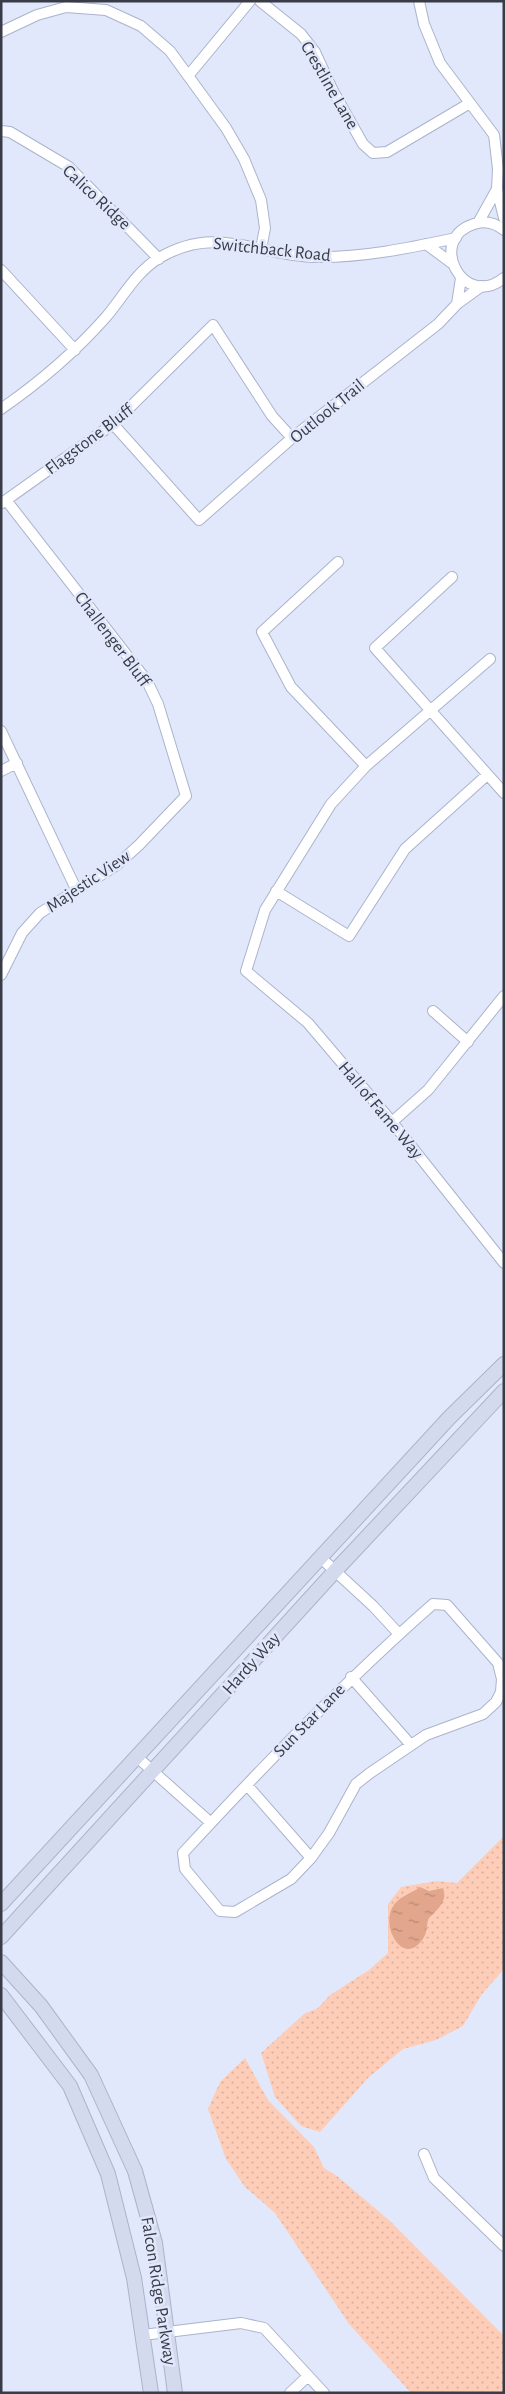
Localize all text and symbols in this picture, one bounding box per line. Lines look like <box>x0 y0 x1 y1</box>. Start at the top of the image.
street label: Crestline Lane <box>297 39 361 132</box>
street label: Calico Ridge <box>59 162 134 234</box>
street label: Switchback Road <box>212 235 331 265</box>
street label: Outlook Trail <box>287 376 368 447</box>
street label: Flagstone Bluff <box>42 400 138 478</box>
street label: Challenger Bluff <box>71 589 154 692</box>
street label: Majestic View <box>43 847 134 916</box>
street label: Hall of Fame Way <box>334 1059 426 1163</box>
street label: Hardy Way <box>219 1629 284 1698</box>
street label: Sun Star Lane <box>271 1681 349 1761</box>
street label: Falcon Ridge Parkway <box>137 2216 179 2367</box>

